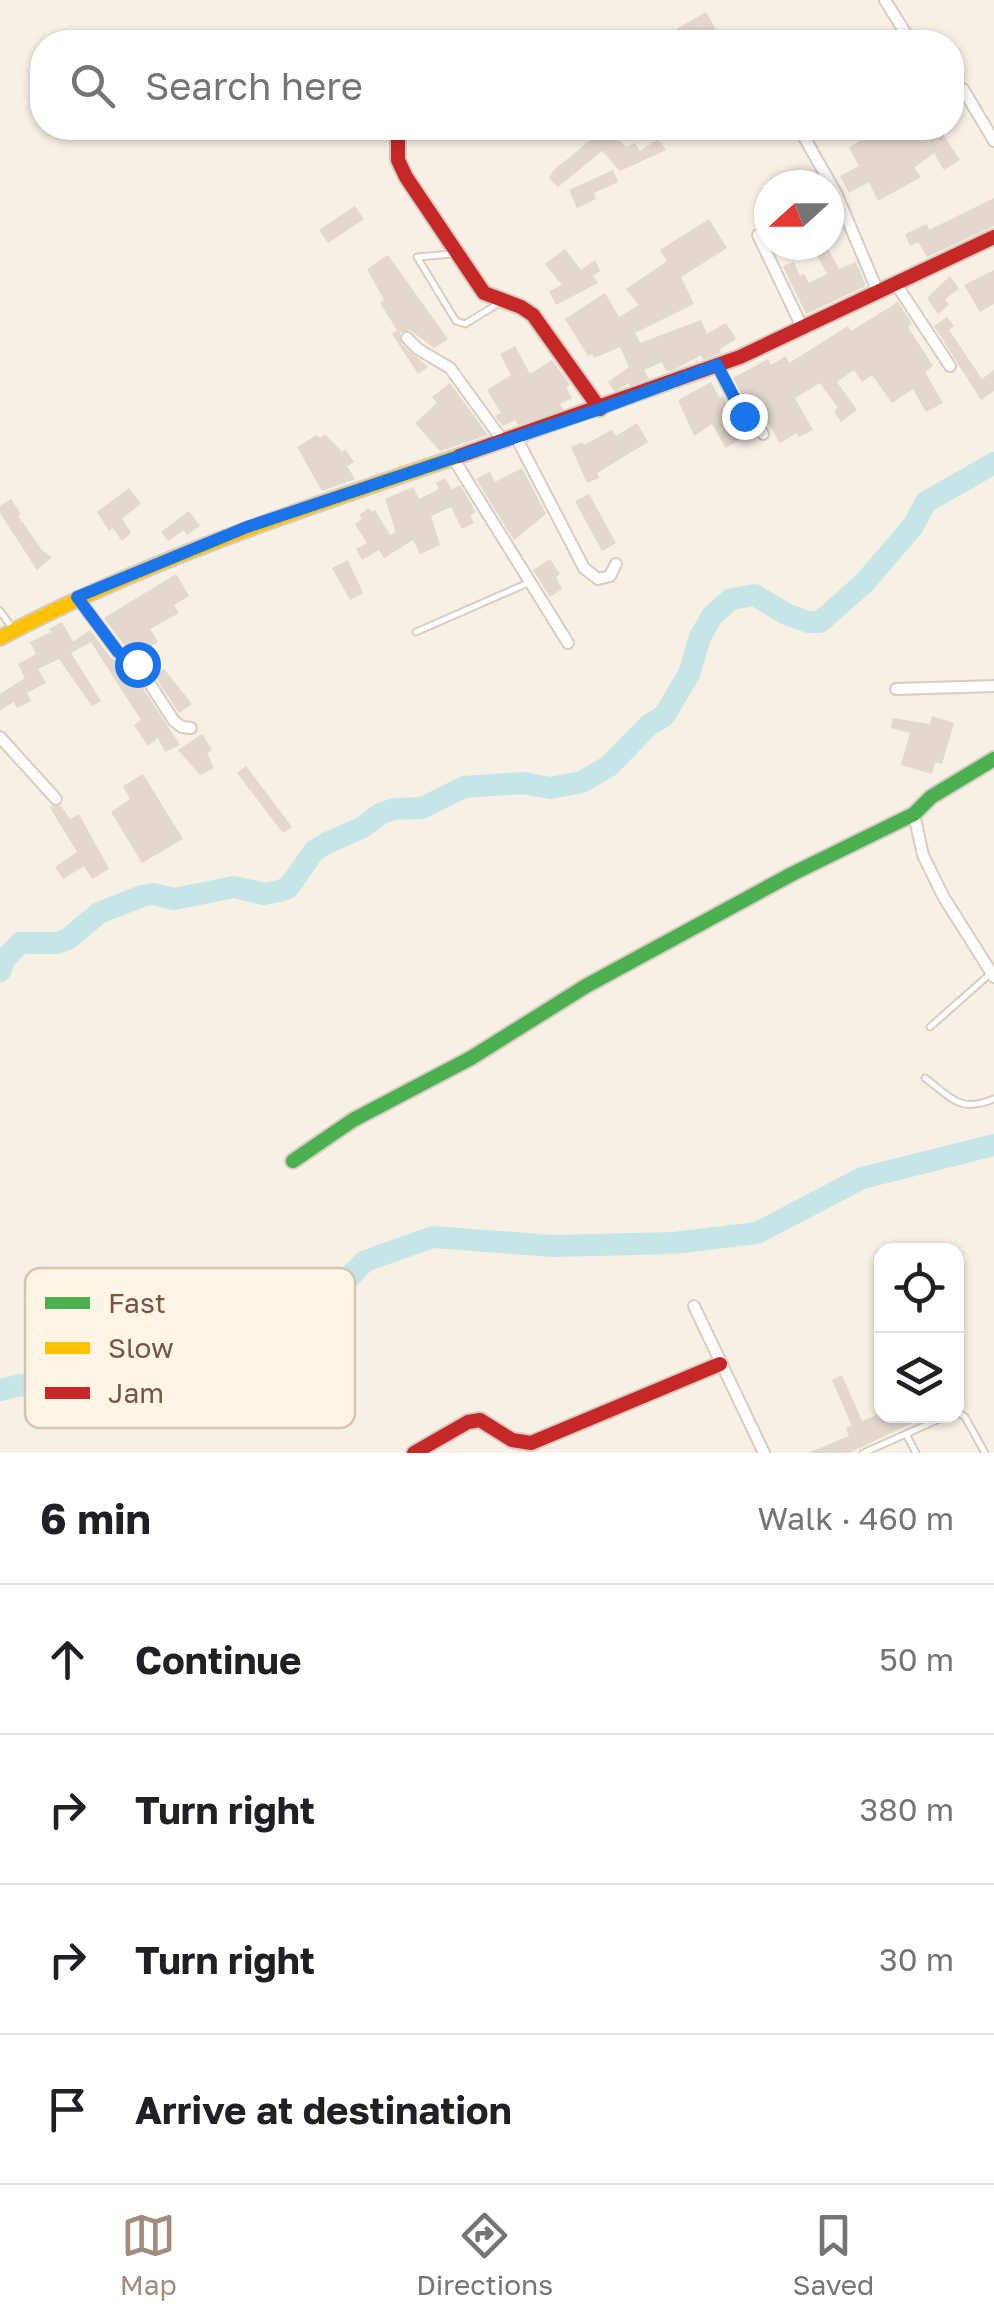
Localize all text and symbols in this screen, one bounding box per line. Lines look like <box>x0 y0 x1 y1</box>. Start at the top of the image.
search box <box>30 30 964 140</box>
icon: search <box>65 58 120 113</box>
text: Search here <box>145 63 363 108</box>
north arrow <box>754 170 844 260</box>
route end <box>722 394 768 440</box>
route start <box>115 642 161 688</box>
map controls <box>874 1243 964 1423</box>
button: locate <box>874 1243 964 1333</box>
legend <box>25 1268 355 1428</box>
text: Fast <box>108 1286 166 1319</box>
text: Slow <box>108 1331 174 1364</box>
button: layers <box>874 1333 964 1423</box>
text: Jam <box>108 1376 164 1409</box>
text: 6 min <box>40 1493 151 1543</box>
text: Walk · 460 m <box>758 1499 954 1537</box>
icon: ahead <box>40 1632 95 1687</box>
text: Continue <box>135 1637 301 1682</box>
text: 50 m <box>879 1640 954 1678</box>
icon: right <box>40 1782 95 1837</box>
text: Turn right <box>135 1787 315 1832</box>
text: 380 m <box>860 1790 954 1828</box>
icon: right <box>40 1932 95 1987</box>
text: Turn right <box>135 1937 315 1982</box>
text: 30 m <box>879 1940 954 1978</box>
icon: arrive <box>40 2082 95 2137</box>
text: Arrive at destination <box>135 2087 512 2132</box>
tab: Map <box>120 2208 177 2301</box>
tab: Directions <box>416 2208 553 2301</box>
tab: Saved <box>792 2208 874 2301</box>

